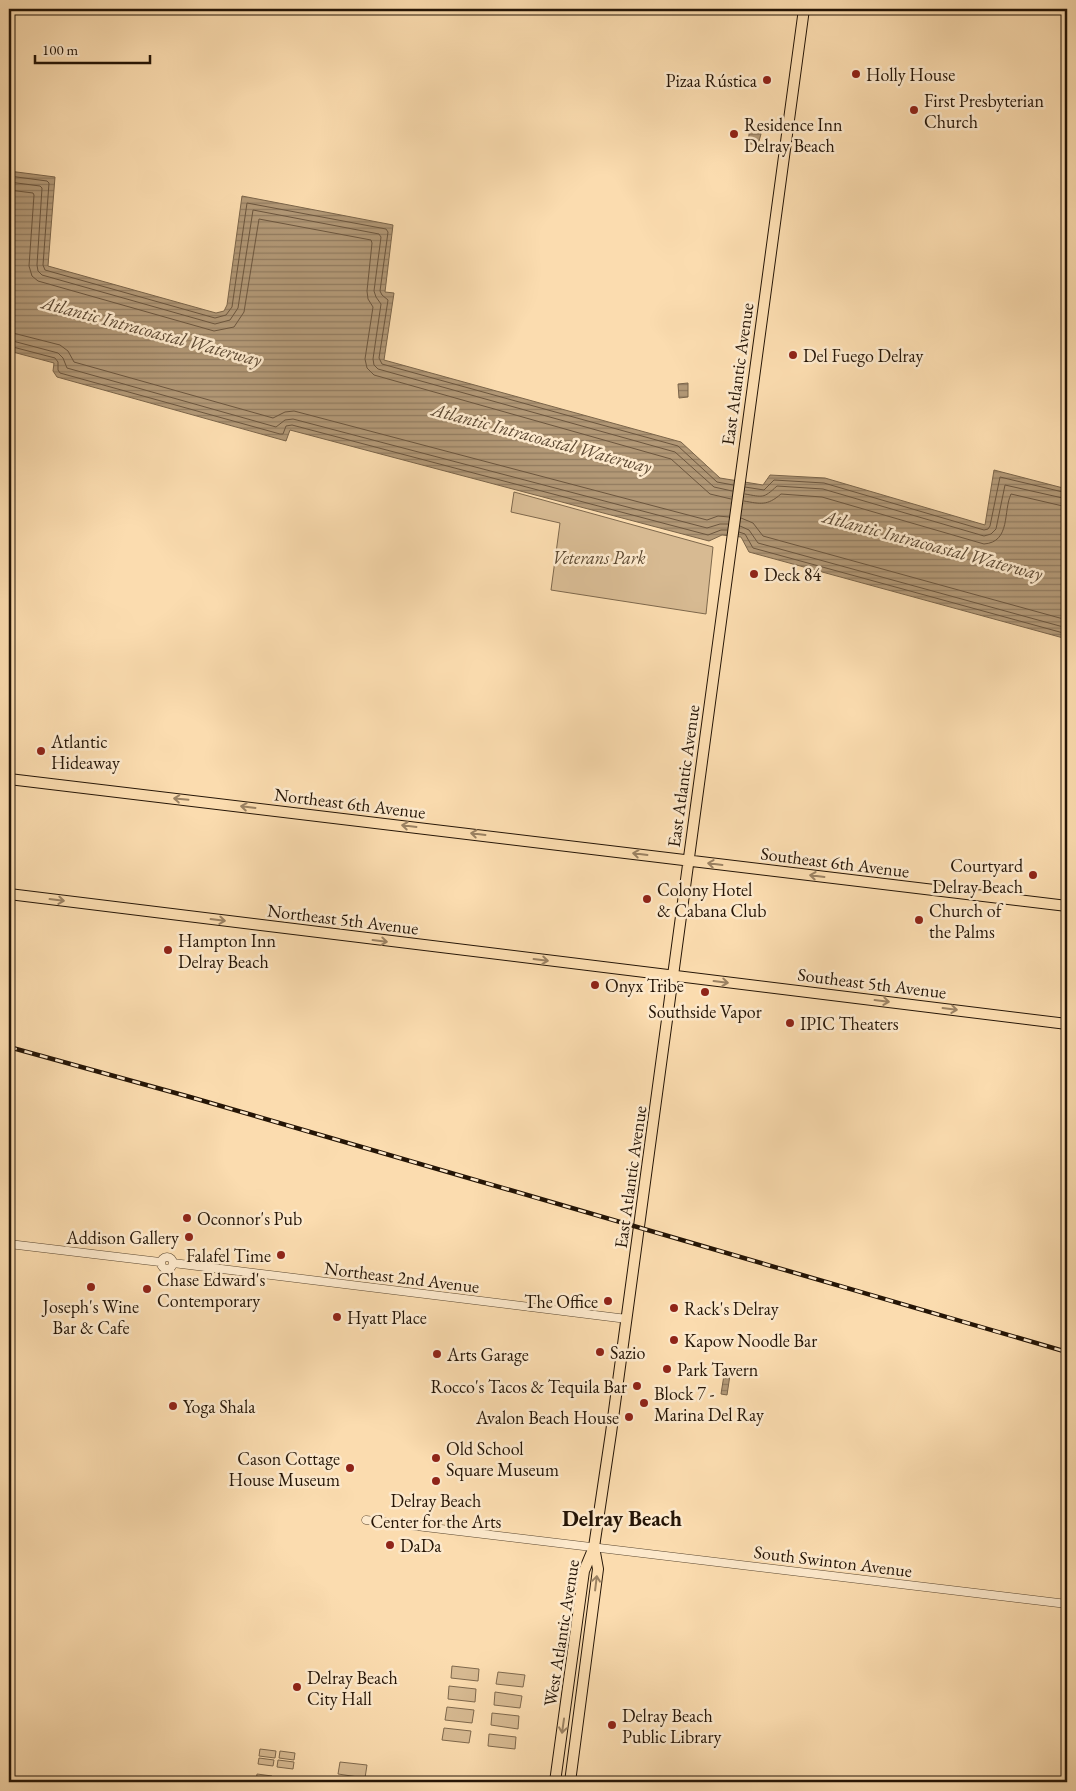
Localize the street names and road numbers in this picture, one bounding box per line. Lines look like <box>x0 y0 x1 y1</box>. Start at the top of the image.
street label: East Atlantic Avenue <box>716 301 758 447</box>
street label: East Atlantic Avenue <box>662 703 704 849</box>
street label: Northeast 6th Avenue <box>273 782 427 824</box>
street label: Southeast 6th Avenue <box>759 841 911 883</box>
street label: Northeast 5th Avenue <box>266 898 420 940</box>
street label: Southeast 5th Avenue <box>796 962 948 1004</box>
street label: East Atlantic Avenue <box>609 1104 651 1250</box>
street label: Northeast 2nd Avenue <box>323 1256 481 1298</box>
street label: South Swinton Avenue <box>753 1540 913 1582</box>
street label: West Atlantic Avenue <box>538 1558 584 1708</box>

